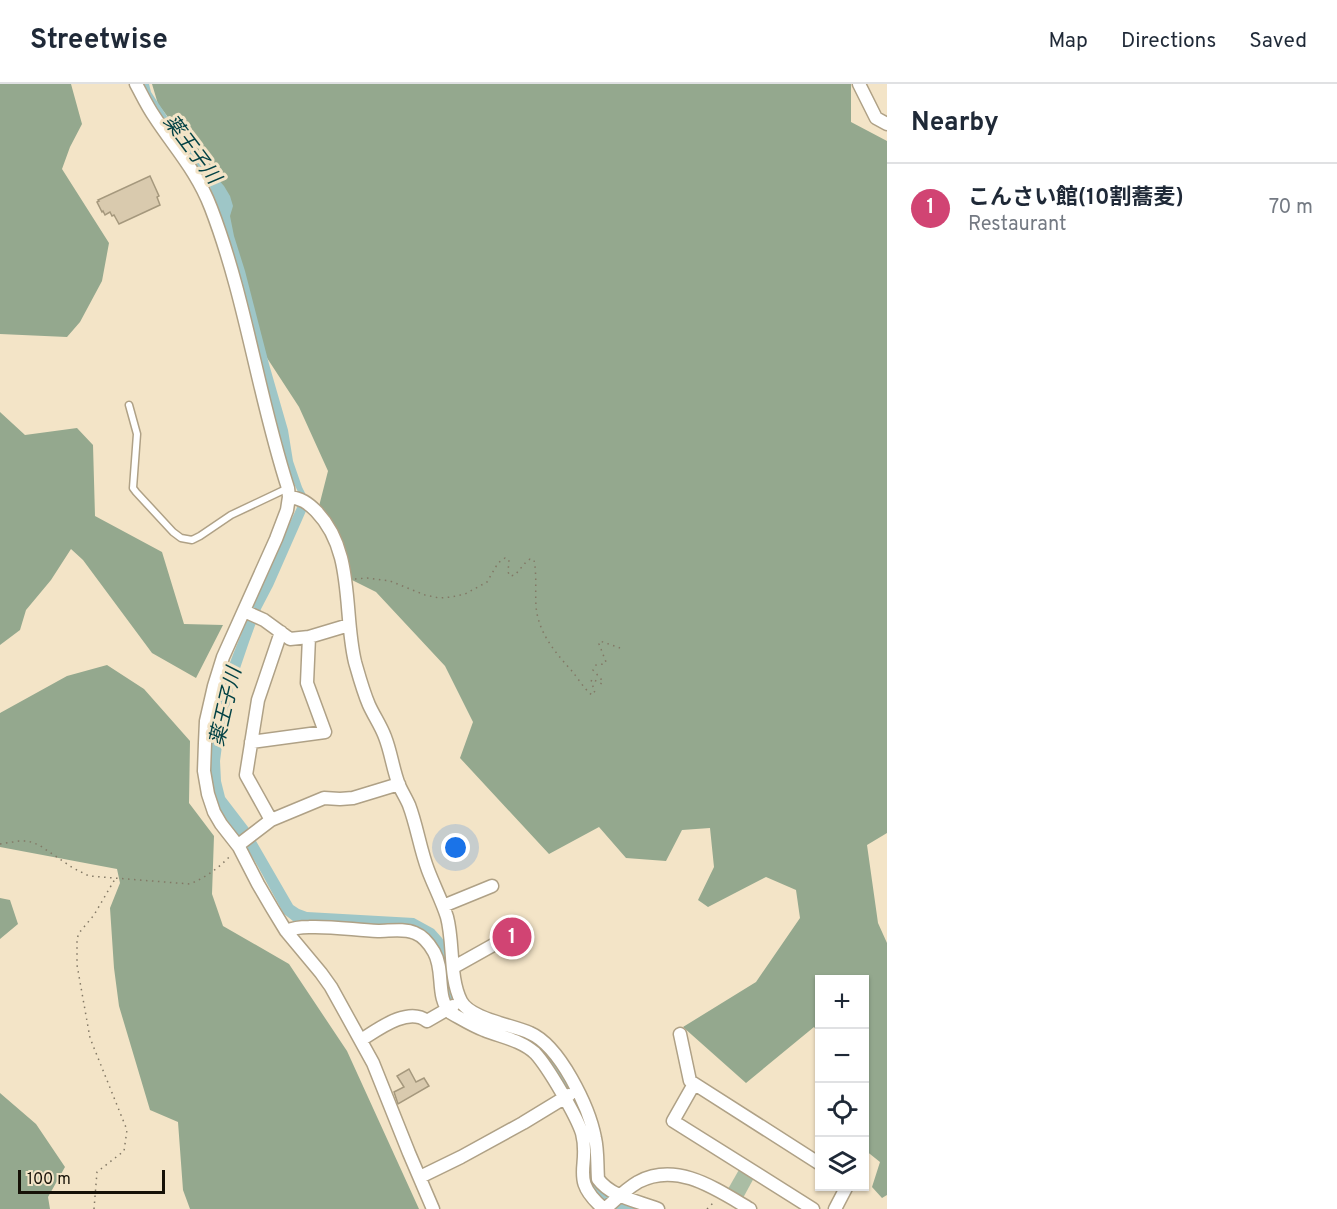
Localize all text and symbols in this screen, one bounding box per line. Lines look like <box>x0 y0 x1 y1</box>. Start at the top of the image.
text: Streetwise <box>30 23 168 59</box>
text: Map <box>1048 28 1088 55</box>
text: Directions <box>1121 28 1216 55</box>
text: Saved <box>1249 28 1307 55</box>
text: Nearby <box>911 107 999 140</box>
water label: 薬王子川 <box>157 110 227 191</box>
text: こんさい館(10割蕎麦) <box>968 185 1184 212</box>
text: 1 <box>927 195 935 221</box>
text: 70 m <box>1269 195 1313 221</box>
text: Restaurant <box>968 212 1067 238</box>
water label: 薬王子川 <box>205 663 249 749</box>
your location <box>441 833 470 862</box>
pin: 1 <box>492 914 532 960</box>
map controls <box>815 975 869 1191</box>
button: + <box>815 975 869 1029</box>
button: − <box>815 1029 869 1083</box>
button: locate <box>815 1083 869 1137</box>
button: layers <box>815 1137 869 1191</box>
scale bar <box>18 1167 165 1194</box>
text: 100 m <box>27 1170 71 1190</box>

